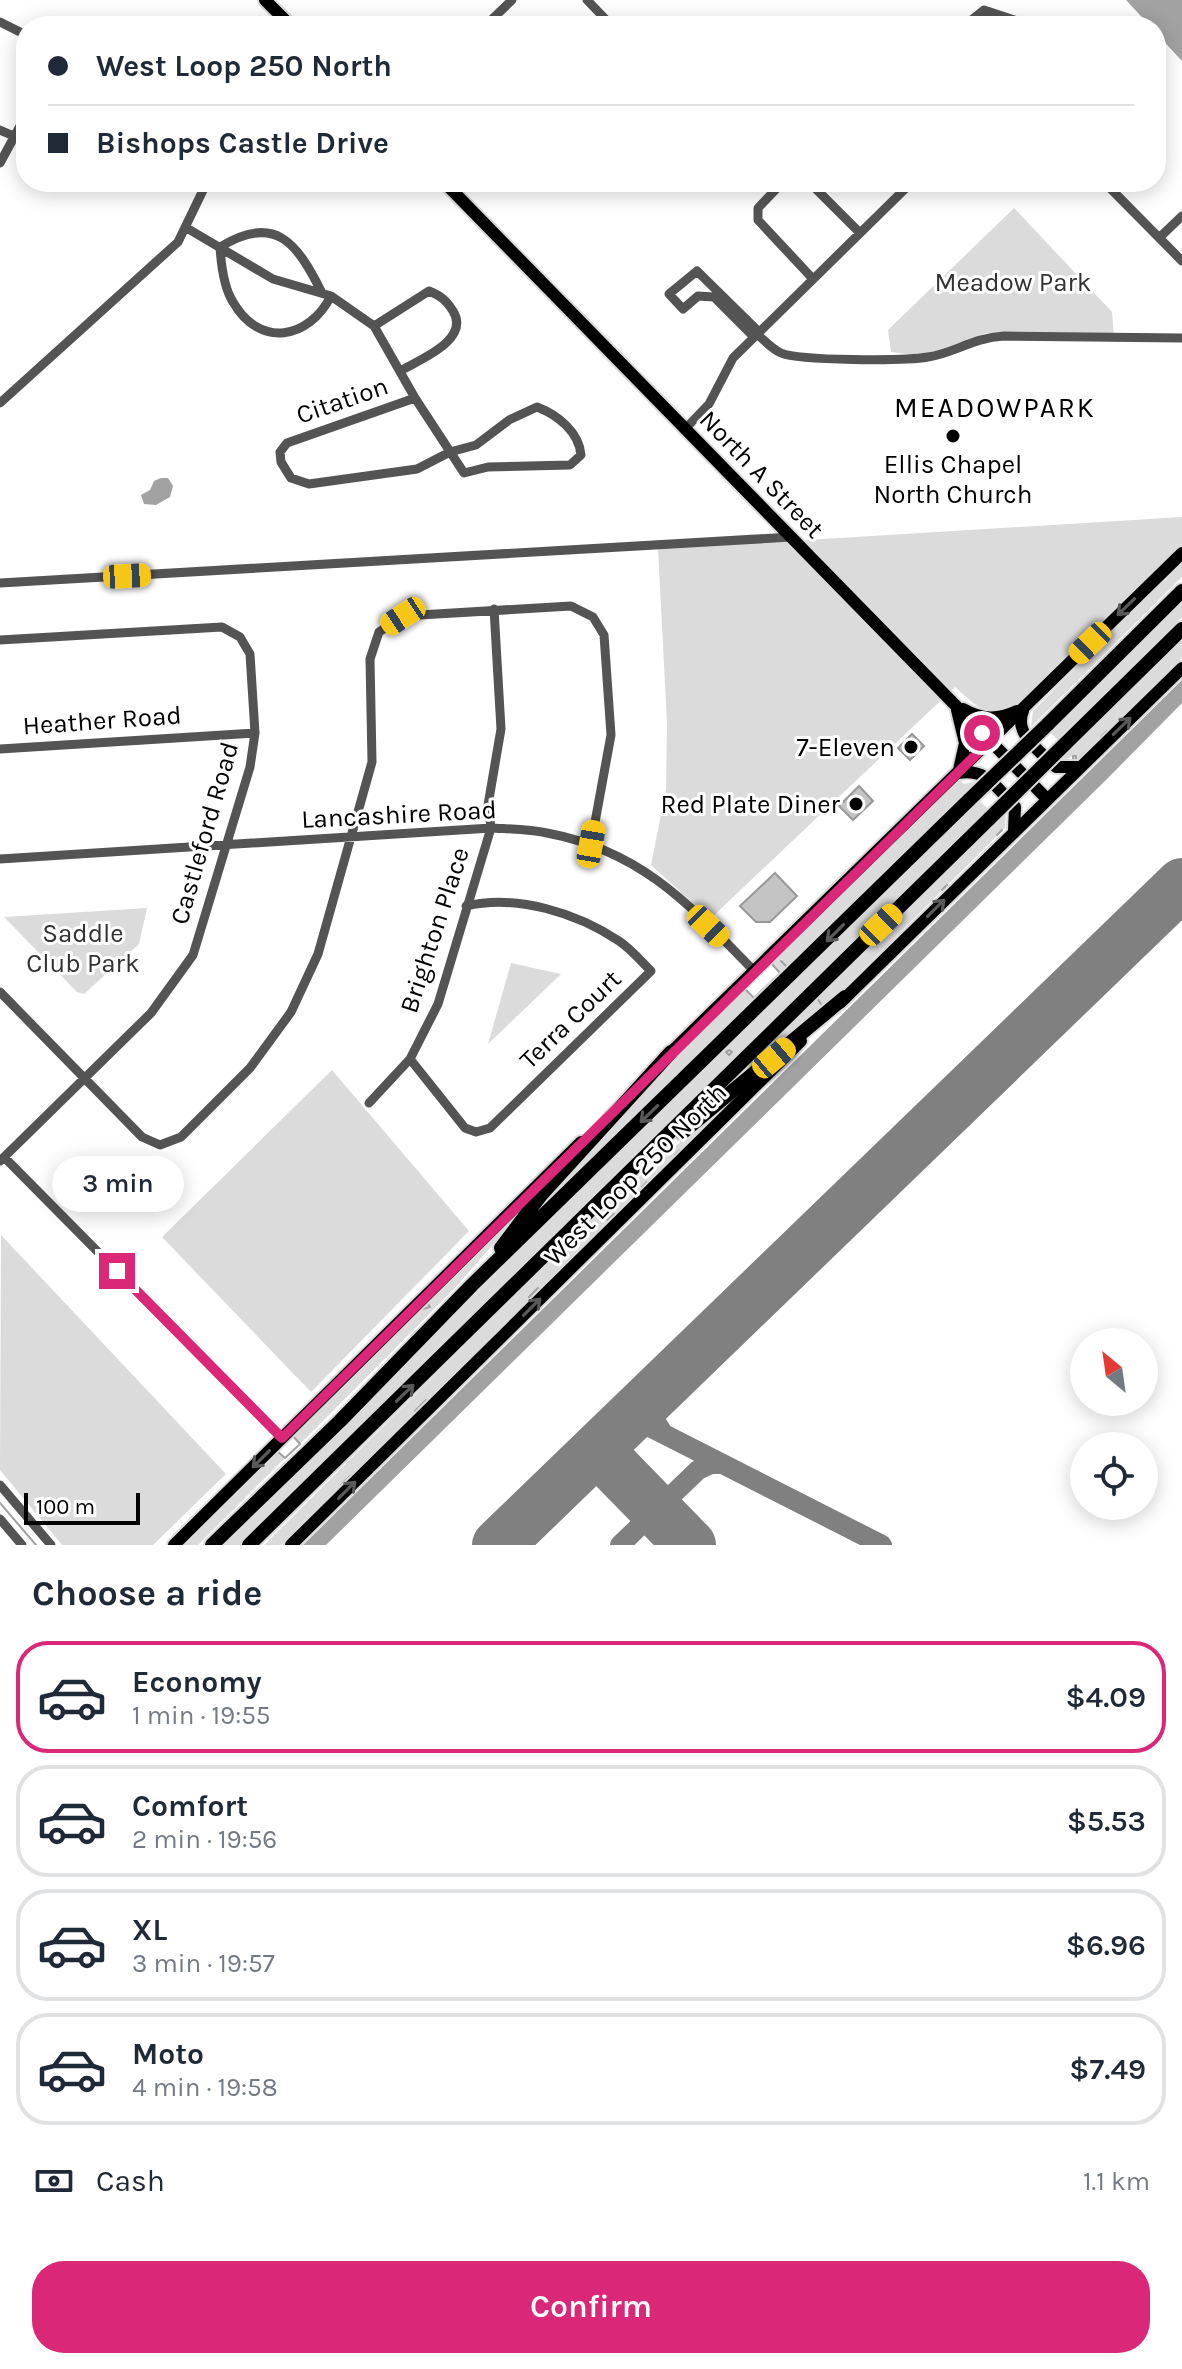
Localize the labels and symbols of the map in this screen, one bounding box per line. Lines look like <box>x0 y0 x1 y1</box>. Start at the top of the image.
park label: Meadow Park <box>934 267 1092 298</box>
street label: Citation <box>292 370 392 431</box>
district label: MEADOWPARK <box>894 391 1096 424</box>
street label: North A Street <box>693 404 830 545</box>
marker: Ellis Chapel North Church <box>944 427 962 445</box>
place label: Ellis Chapel North Church <box>874 449 1032 510</box>
car <box>102 563 152 589</box>
car <box>376 593 430 639</box>
one-way arrow <box>1117 597 1136 616</box>
car <box>1064 618 1116 668</box>
street label: Heather Road <box>21 699 183 742</box>
route start <box>964 715 1000 751</box>
one-way arrow <box>1112 717 1132 736</box>
place label: 7-Eleven <box>796 732 895 763</box>
street label: Castleford Road <box>164 738 245 928</box>
marker: 7-Eleven <box>902 738 920 756</box>
place label: Red Plate Diner <box>661 789 841 820</box>
street label: Lancashire Road <box>300 794 498 835</box>
marker: Red Plate Diner <box>847 795 865 813</box>
car <box>575 818 607 870</box>
street label: Brighton Place <box>393 843 476 1017</box>
one-way arrow <box>926 899 945 918</box>
car <box>855 900 907 950</box>
car <box>682 901 734 951</box>
park label: Saddle Club Park <box>26 918 140 979</box>
one-way arrow <box>825 923 845 942</box>
street label: Terra Court <box>513 963 628 1075</box>
car <box>748 1033 800 1083</box>
street label: West Loop 250 North <box>538 1077 733 1272</box>
one-way arrow <box>640 1104 659 1123</box>
callout: 3 min <box>51 1155 183 1211</box>
route end <box>99 1253 135 1289</box>
one-way arrow <box>522 1298 542 1317</box>
north arrow <box>1070 1328 1158 1416</box>
one-way arrow <box>395 1384 414 1403</box>
one-way arrow <box>252 1449 271 1468</box>
one-way arrow <box>337 1481 356 1500</box>
scale bar <box>24 1489 140 1525</box>

